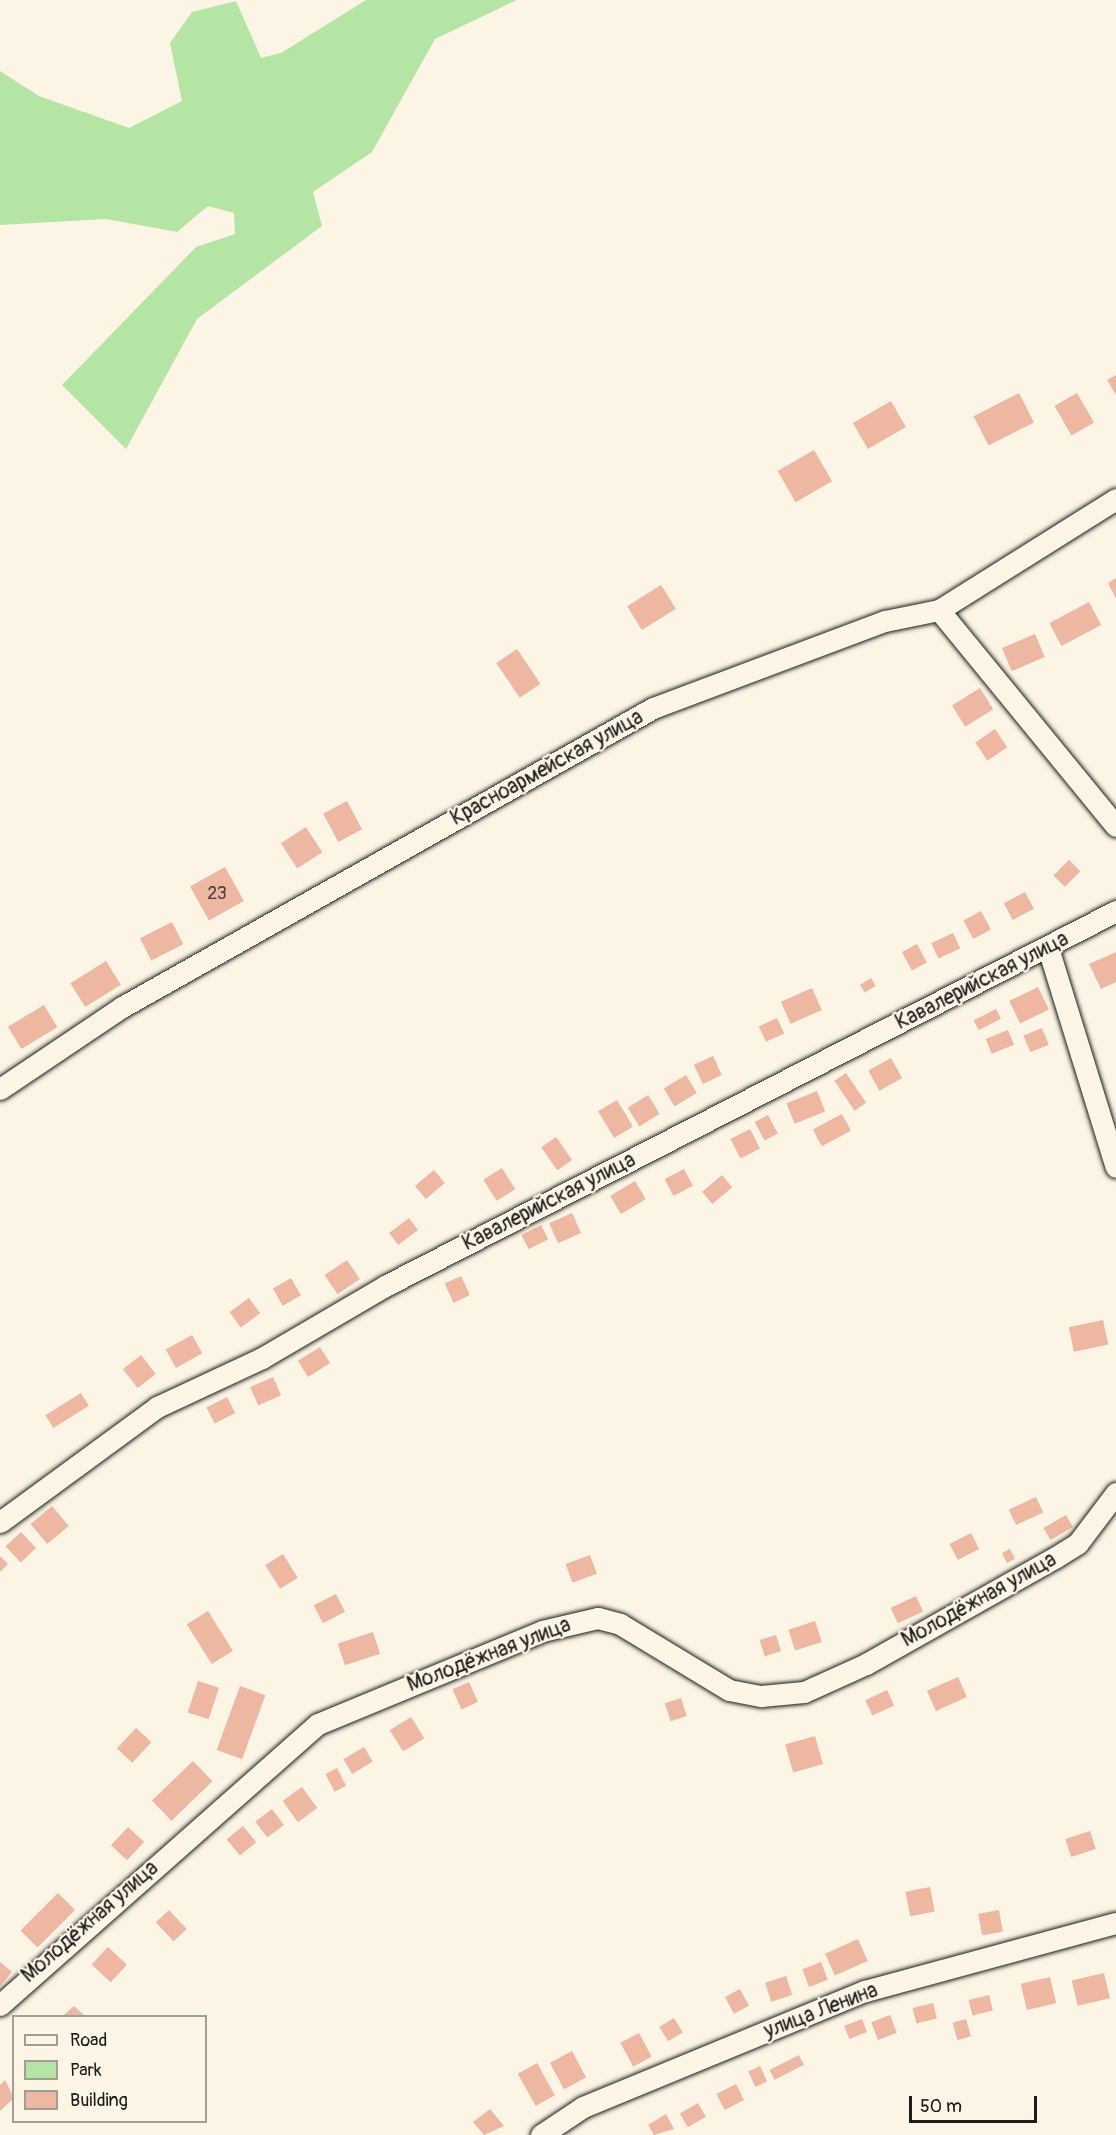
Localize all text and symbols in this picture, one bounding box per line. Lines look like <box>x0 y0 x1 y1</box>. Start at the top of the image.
street label: Красноармейская улица <box>446 705 648 831</box>
house number: 23 <box>207 883 227 905</box>
street label: Кавалерийская улица <box>891 926 1073 1036</box>
street label: Кавалерийская улица <box>458 1147 640 1257</box>
street label: Молодёжная улица <box>897 1547 1061 1653</box>
street label: Молодёжная улица <box>404 1612 574 1698</box>
street label: Молодёжная улица <box>16 1856 164 1988</box>
street label: улица Ленина <box>761 1978 881 2044</box>
legend <box>12 2015 207 2123</box>
text: Road <box>70 2029 107 2052</box>
text: Park <box>70 2059 102 2082</box>
scale bar <box>912 2084 1040 2122</box>
text: Building <box>70 2089 128 2112</box>
text: 50 m <box>920 2095 962 2118</box>

